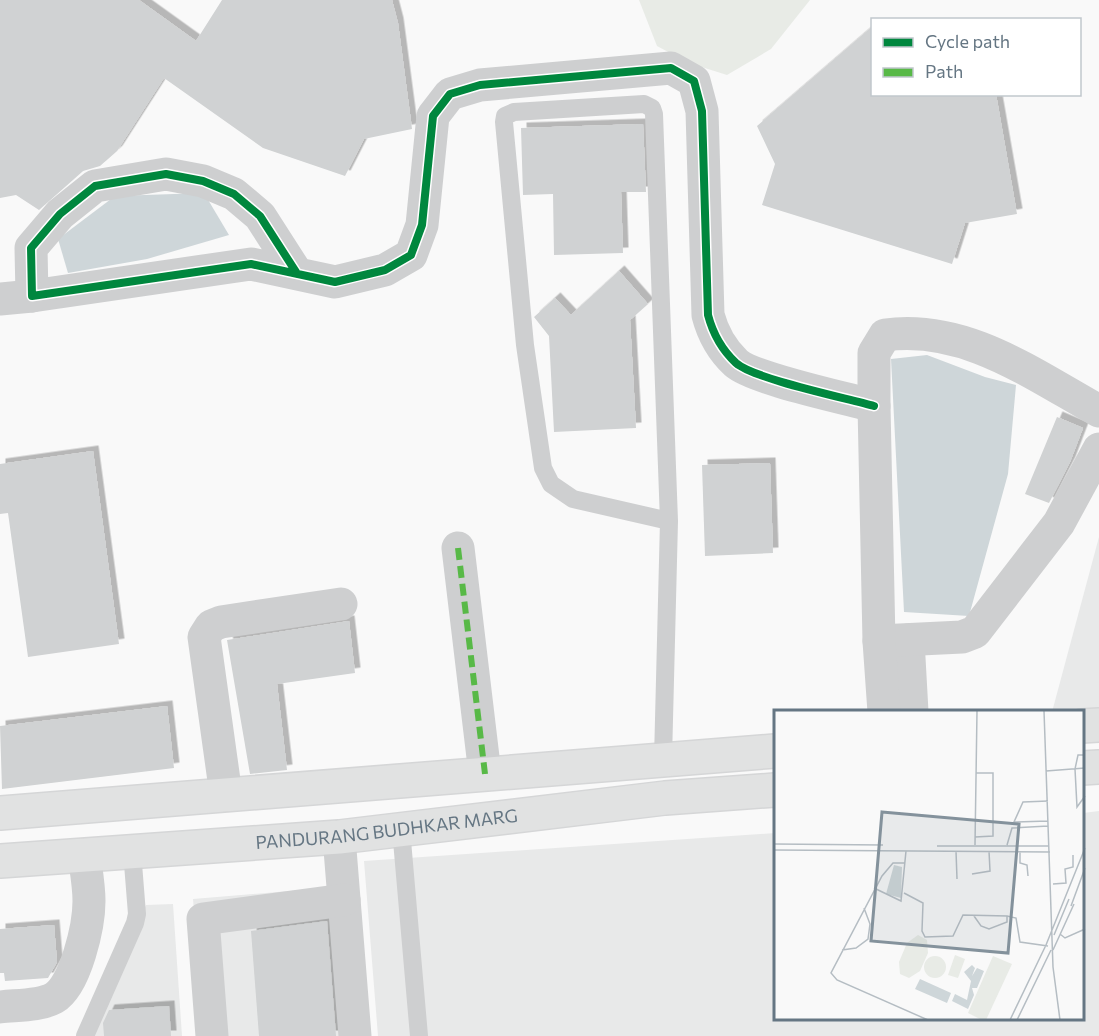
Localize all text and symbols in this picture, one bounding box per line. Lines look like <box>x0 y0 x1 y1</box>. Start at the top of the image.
legend <box>871 18 1081 96</box>
text: Cycle path <box>925 30 1010 52</box>
text: Path <box>925 60 963 82</box>
inset map <box>774 710 1084 1021</box>
street label: PANDURANG BUDHKAR MARG <box>255 804 519 853</box>

